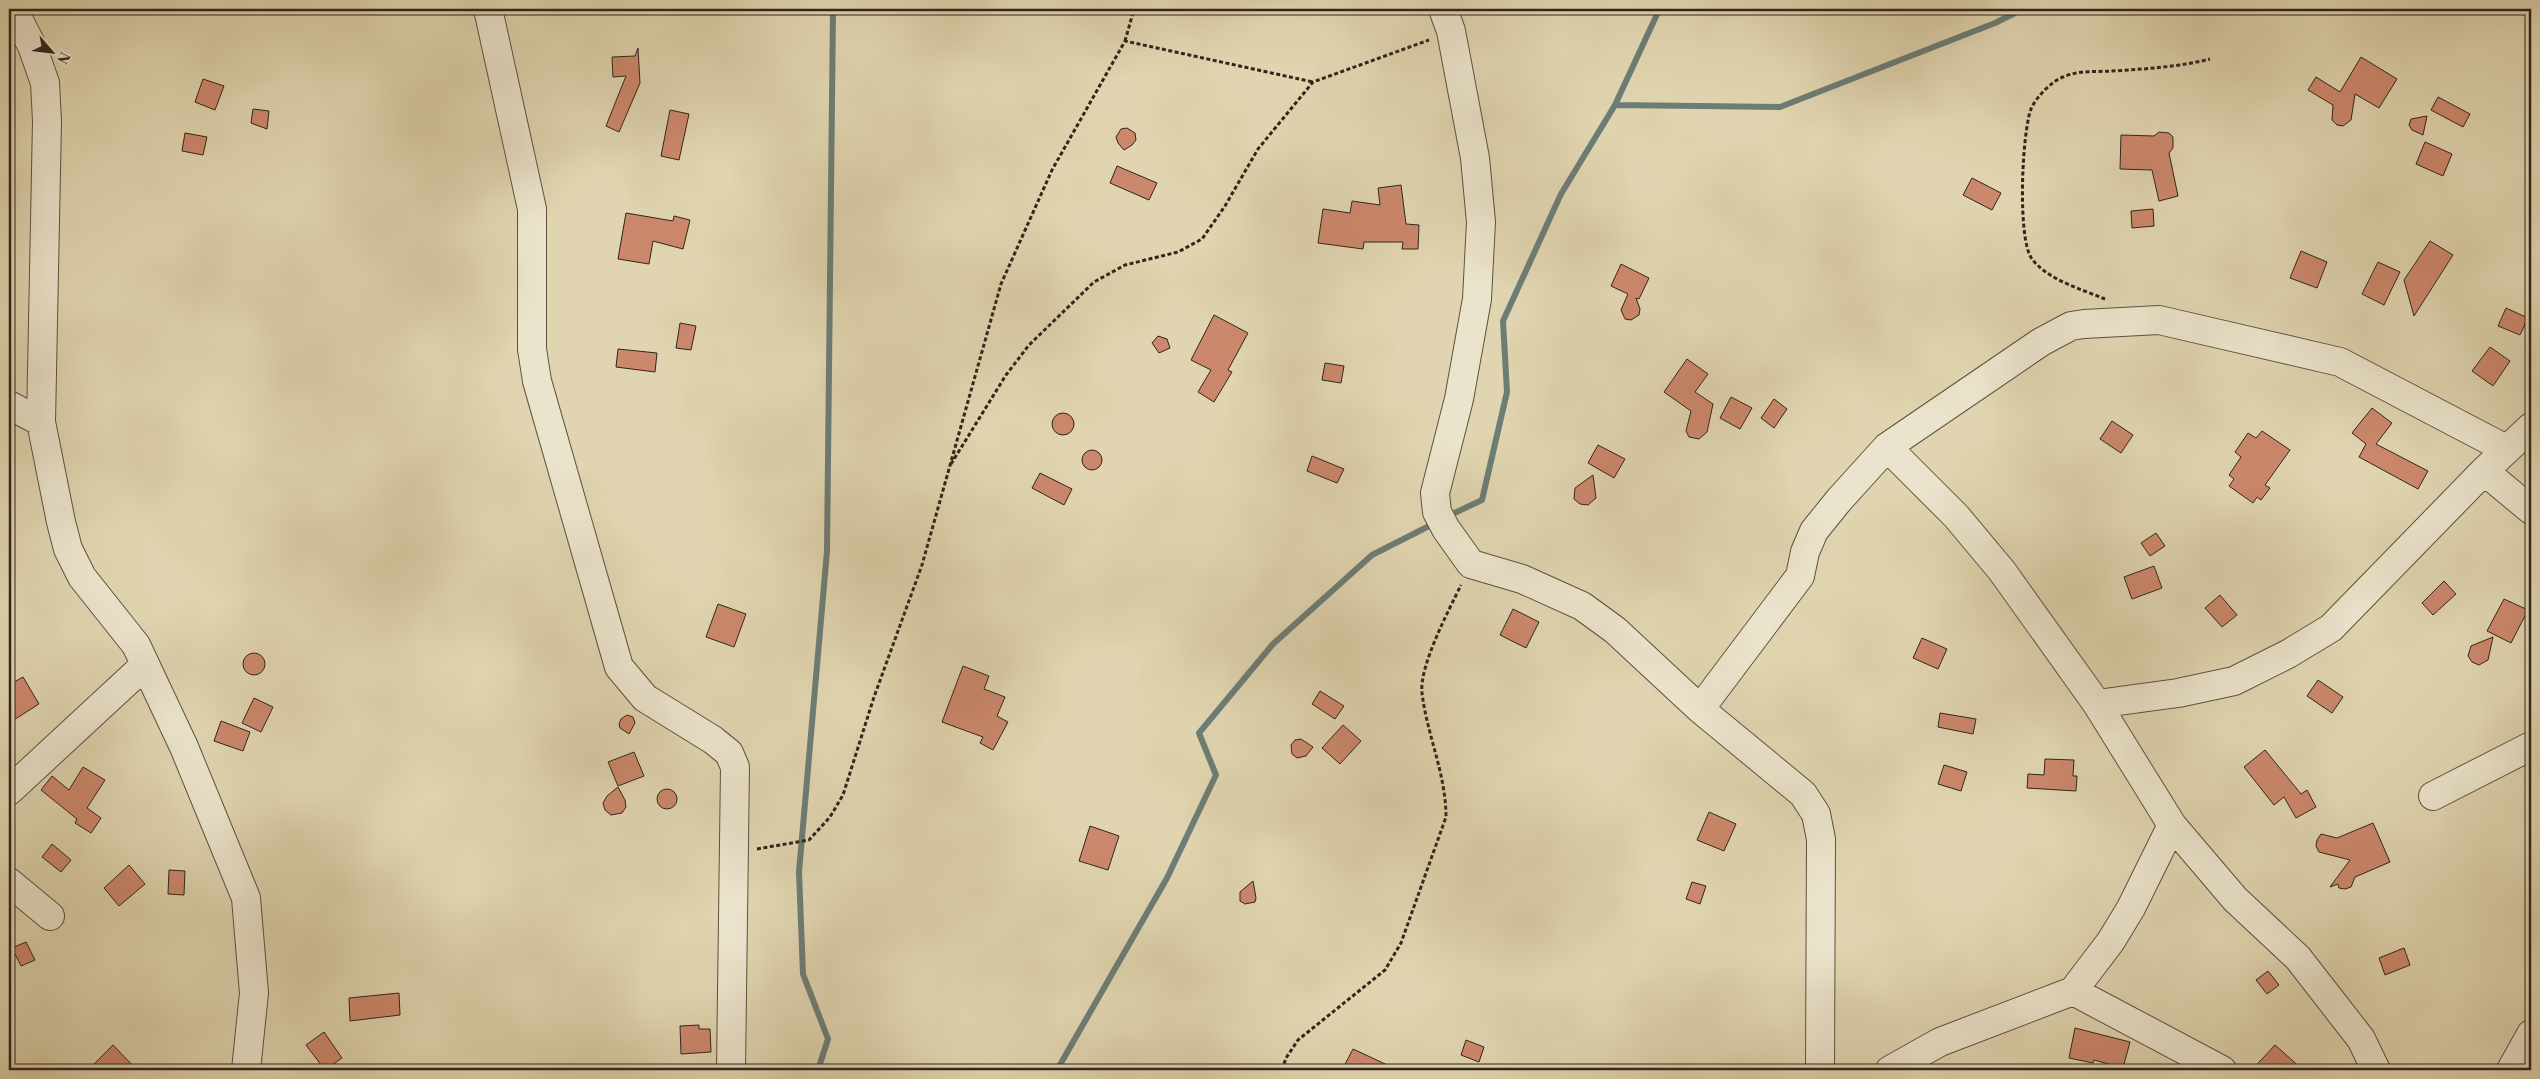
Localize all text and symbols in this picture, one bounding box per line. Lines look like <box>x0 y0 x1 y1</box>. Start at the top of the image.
north arrow <box>28 28 78 78</box>
text: N <box>52 49 73 67</box>

